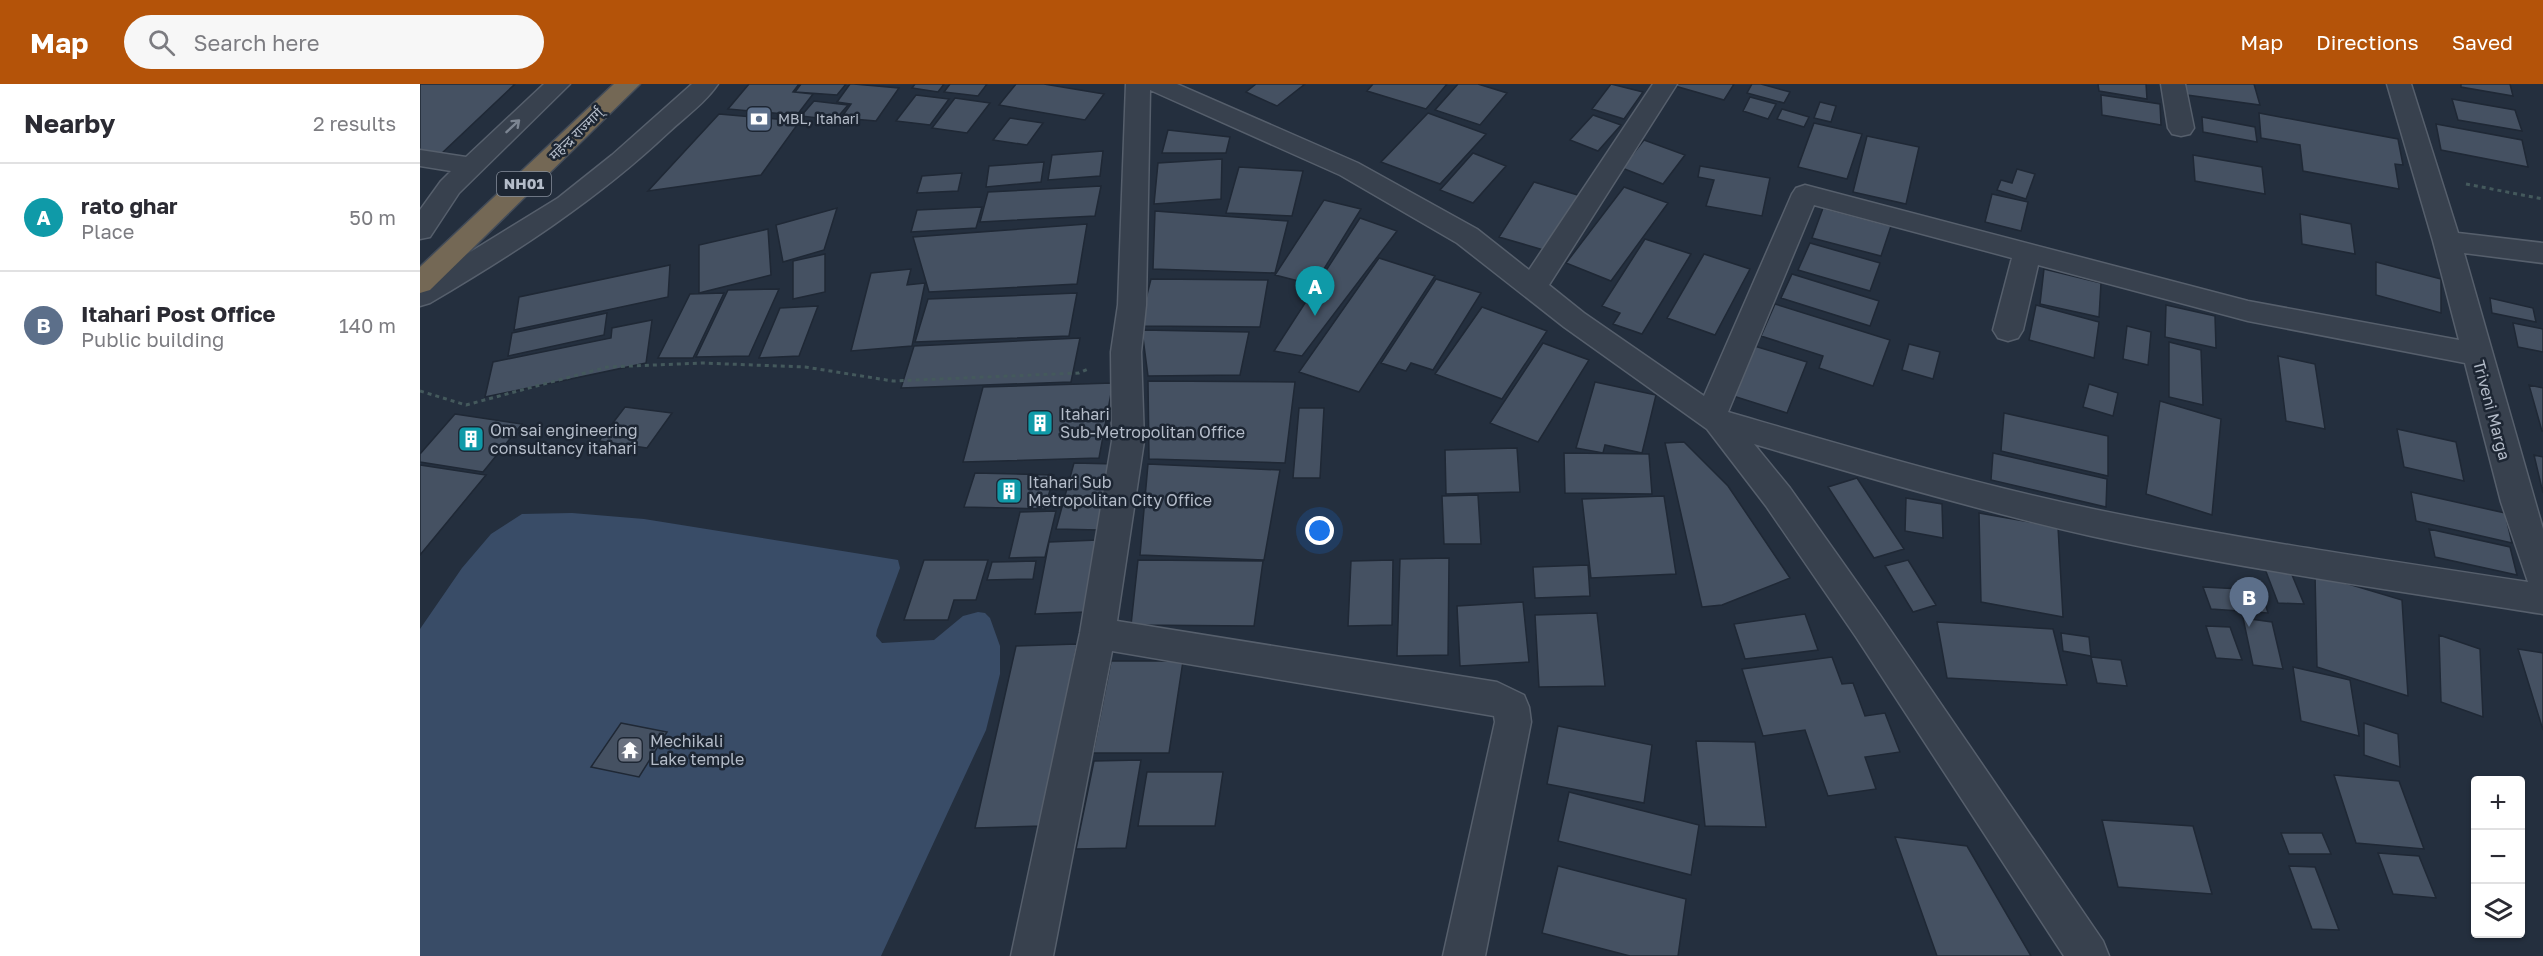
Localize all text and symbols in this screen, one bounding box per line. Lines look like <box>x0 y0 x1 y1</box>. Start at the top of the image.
search box <box>124 15 544 69</box>
text: Map <box>30 26 88 59</box>
icon: search <box>145 26 178 59</box>
text: Search here <box>193 29 319 56</box>
text: Map <box>2240 29 2283 55</box>
text: Directions <box>2316 29 2419 55</box>
text: Saved <box>2452 29 2513 55</box>
street label: महेन्द्र राज्मार्ग् <box>545 102 609 165</box>
bank icon: MBL, Itahari <box>744 104 774 134</box>
text: Nearby <box>24 108 115 139</box>
place label: MBL, Itahari <box>778 110 859 127</box>
text: 2 results <box>313 111 396 135</box>
one-way arrow <box>506 119 521 133</box>
road number: NH01 <box>497 172 551 196</box>
text: rato ghar <box>81 192 178 219</box>
text: A <box>36 205 51 229</box>
text: 50 m <box>349 205 396 229</box>
text: Place <box>81 219 134 243</box>
pin: A <box>1296 266 1334 316</box>
text: Itahari Post Office <box>81 300 276 327</box>
text: B <box>36 313 51 337</box>
text: 140 m <box>339 313 396 337</box>
text: Public building <box>81 327 224 351</box>
street label: Triveni Marga <box>2469 358 2515 462</box>
place label: Itahari Sub-Metropolitan Office <box>1060 404 1245 442</box>
building icon: Itahari Sub-Metropolitan Office <box>1025 408 1055 438</box>
place label: Om sai engineering consultancy itahari <box>490 420 638 458</box>
building icon: Om sai engineering consultancy itahari <box>456 424 486 454</box>
place label: Itahari Sub Metropolitan City Office <box>1028 472 1212 510</box>
building icon: Itahari Sub Metropolitan City Office <box>994 476 1024 506</box>
your location <box>1305 516 1334 545</box>
pin: B <box>2230 578 2268 627</box>
place label: Mechikali Lake temple <box>650 731 744 769</box>
temple icon: Mechikali Lake temple <box>615 735 645 765</box>
map controls <box>2471 776 2525 938</box>
button: + <box>2471 776 2525 830</box>
button: − <box>2471 830 2525 884</box>
button: layers <box>2471 884 2525 938</box>

